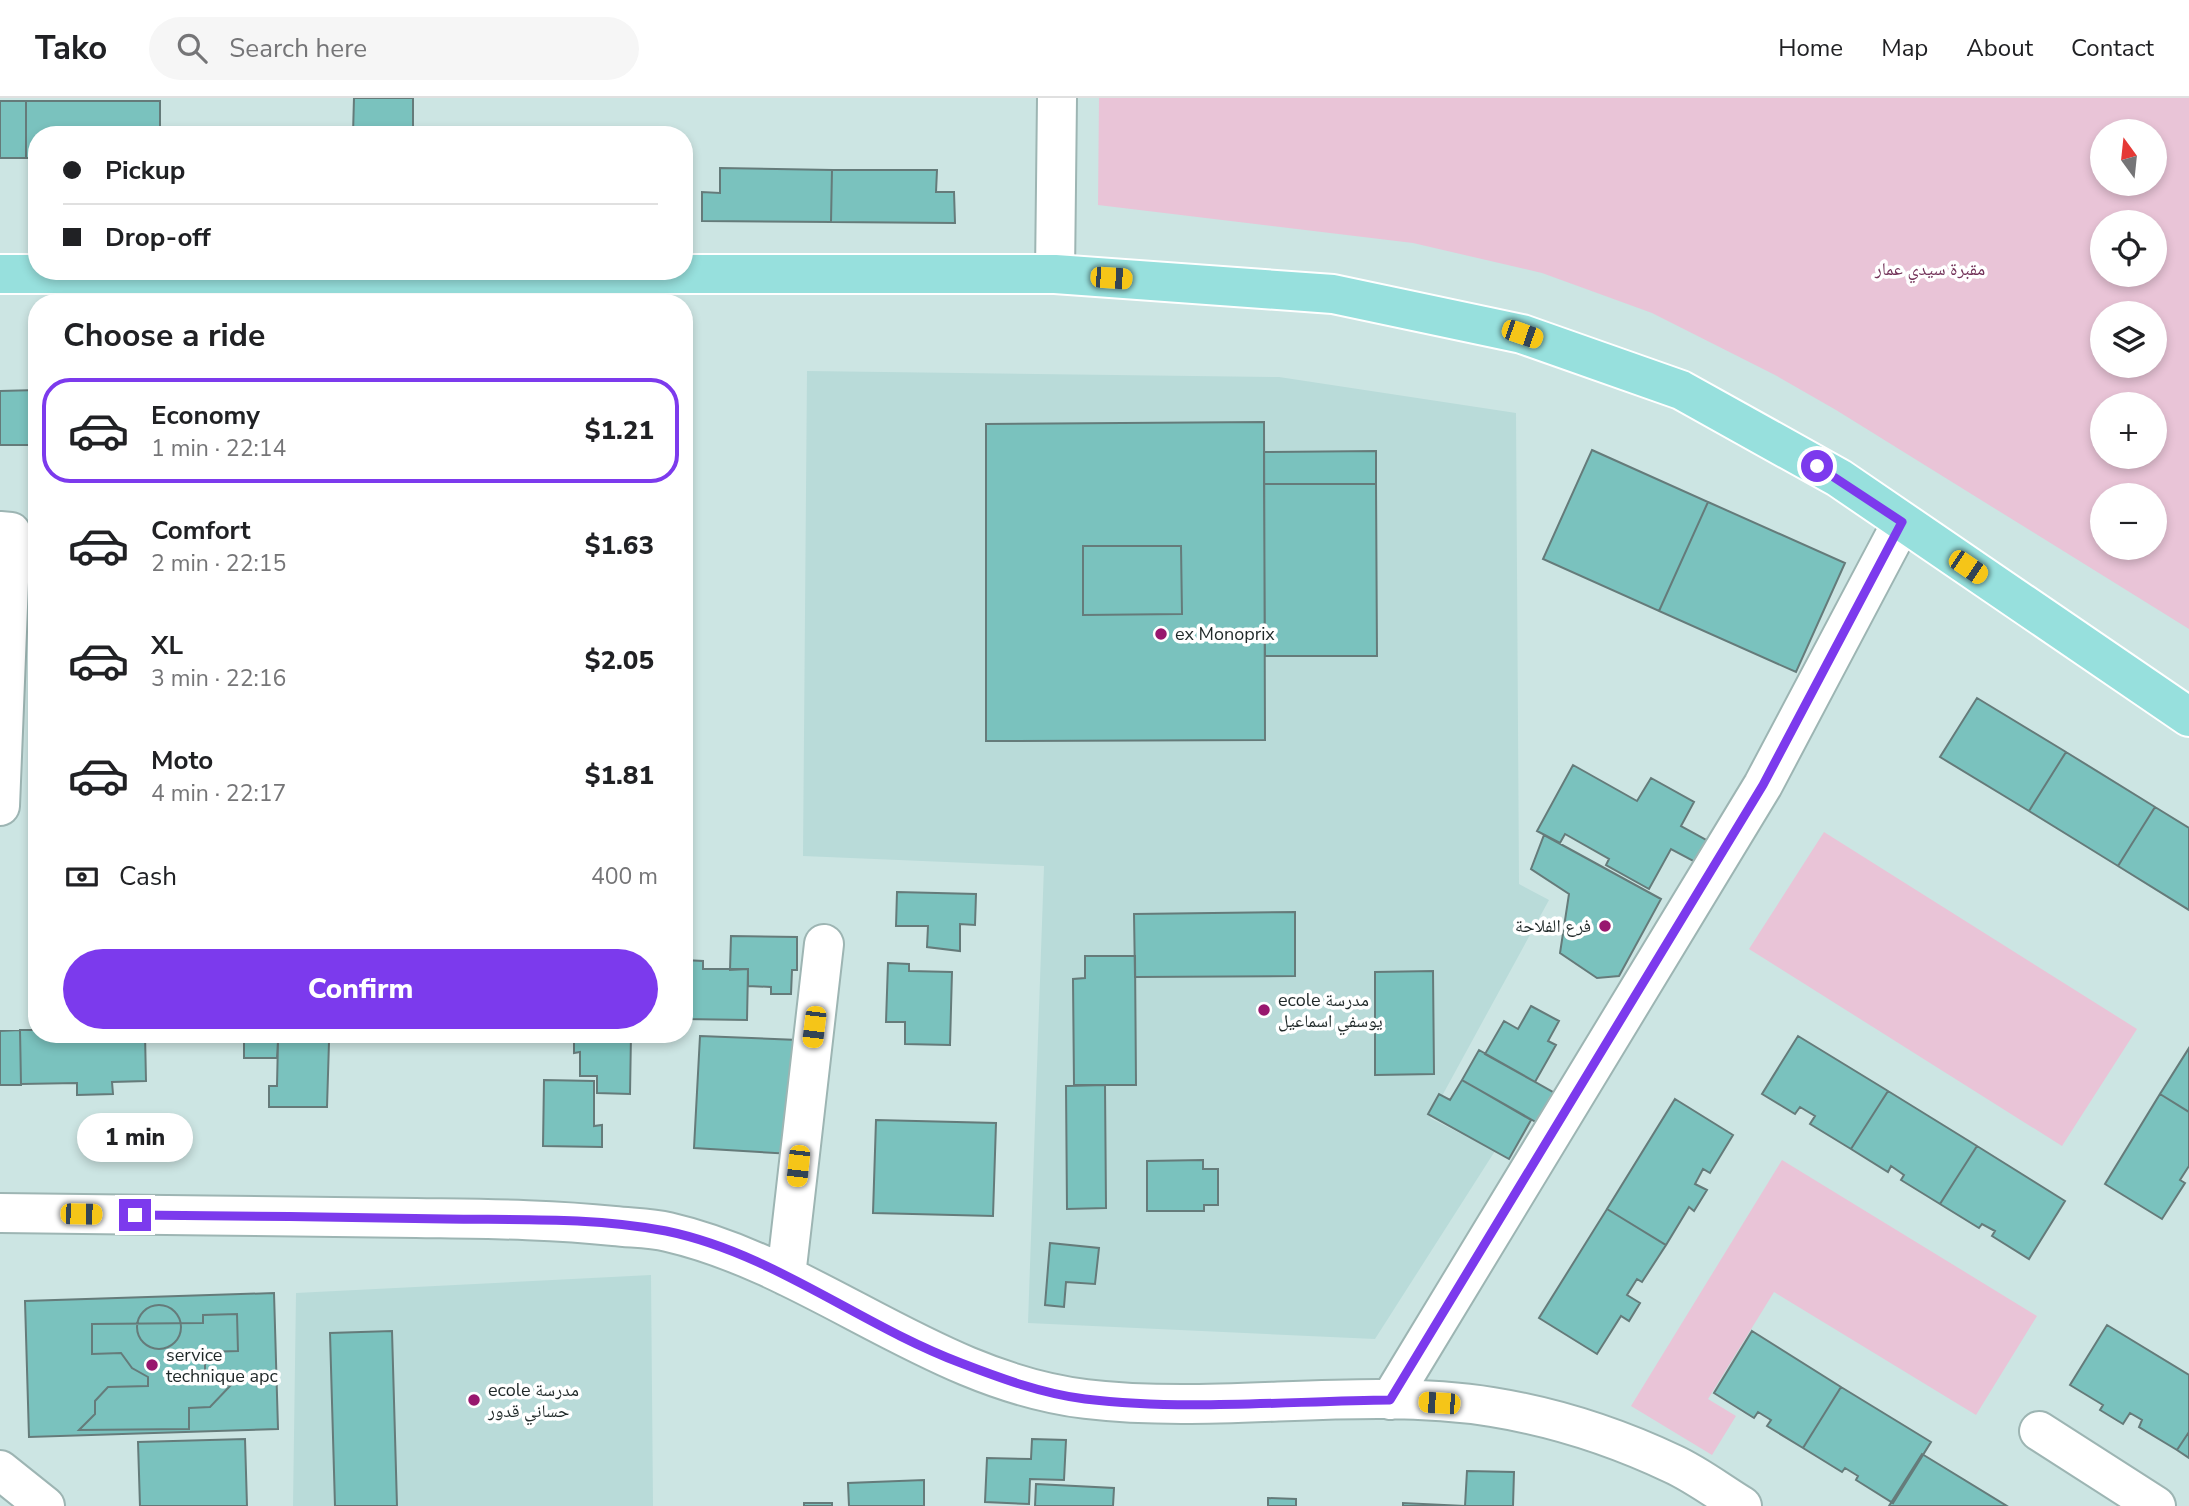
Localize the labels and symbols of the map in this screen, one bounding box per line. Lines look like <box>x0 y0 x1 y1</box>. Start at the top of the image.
north arrow <box>2090 119 2166 196</box>
park label: مقبرة سيدي عمار <box>1874 257 1985 284</box>
car <box>1090 266 1133 290</box>
car <box>1499 317 1546 351</box>
route start <box>1801 450 1833 482</box>
car <box>1945 547 1992 587</box>
place label: ex Monoprix <box>1175 622 1275 646</box>
marker: ex Monoprix <box>1153 626 1169 642</box>
place label: فرع الفلاحة <box>1515 914 1591 938</box>
marker: فرع الفلاحة <box>1597 918 1613 934</box>
place label: ecole مدرسة يوسفي اسماعيل <box>1278 988 1383 1036</box>
marker: ecole مدرسة يوسفي اسماعيل <box>1256 1002 1272 1018</box>
car <box>802 1005 827 1049</box>
callout: 1 min <box>77 1114 193 1162</box>
car <box>786 1144 811 1188</box>
route end <box>119 1199 151 1231</box>
car <box>60 1203 103 1225</box>
place label: service technique apc <box>166 1343 278 1388</box>
marker: service technique apc <box>144 1357 160 1373</box>
place label: ecole مدرسة حساني قدور <box>487 1378 579 1426</box>
car <box>1418 1391 1461 1415</box>
marker: ecole مدرسة حساني قدور <box>466 1392 482 1408</box>

